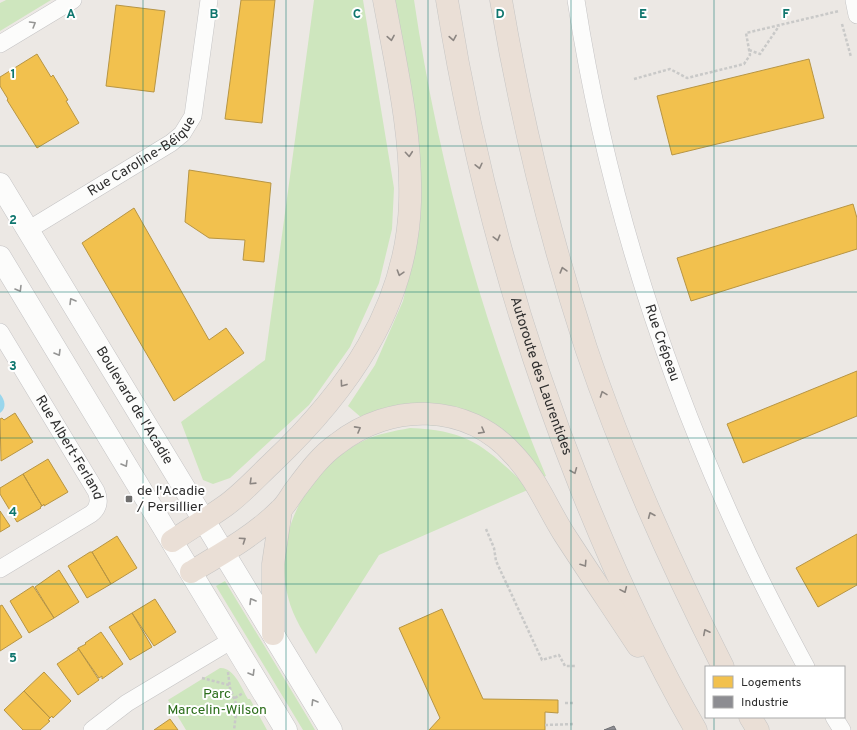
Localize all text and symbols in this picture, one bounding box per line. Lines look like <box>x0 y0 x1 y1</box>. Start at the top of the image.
text: A <box>66 7 76 23</box>
text: B <box>210 7 219 23</box>
text: C <box>353 7 361 23</box>
text: D <box>495 7 505 23</box>
text: E <box>639 7 647 23</box>
text: F <box>782 7 790 23</box>
one-way arrow <box>29 21 36 28</box>
one-way arrow <box>386 35 395 42</box>
one-way arrow <box>449 35 457 42</box>
text: 1 <box>10 67 16 83</box>
street label: Rue Caroline-Béique <box>84 113 199 200</box>
one-way arrow <box>404 151 413 157</box>
one-way arrow <box>475 163 483 169</box>
text: 2 <box>9 213 17 229</box>
one-way arrow <box>492 234 501 241</box>
one-way arrow <box>559 267 568 274</box>
one-way arrow <box>396 270 404 277</box>
one-way arrow <box>14 285 22 292</box>
street label: Autoroute des Laurentides <box>506 295 576 458</box>
one-way arrow <box>69 298 76 305</box>
street label: Rue Crépeau <box>641 302 683 384</box>
street label: Boulevard de l'Acadie <box>92 343 176 468</box>
one-way arrow <box>53 349 61 356</box>
text: 3 <box>9 359 17 375</box>
one-way arrow <box>341 380 348 387</box>
one-way arrow <box>599 390 607 397</box>
street label: Rue Albert-Ferland <box>32 392 107 502</box>
one-way arrow <box>478 426 485 433</box>
one-way arrow <box>354 427 361 434</box>
one-way arrow <box>121 460 128 467</box>
one-way arrow <box>569 467 577 474</box>
one-way arrow <box>249 477 257 484</box>
place label: de l'Acadie / Persillier <box>136 483 205 516</box>
marker: de l'Acadie / Persillier <box>124 494 134 504</box>
text: 4 <box>9 505 17 521</box>
one-way arrow <box>647 511 655 518</box>
one-way arrow <box>239 537 246 545</box>
one-way arrow <box>579 560 587 567</box>
one-way arrow <box>619 586 627 594</box>
one-way arrow <box>250 598 257 605</box>
one-way arrow <box>703 629 711 637</box>
text: 5 <box>9 651 17 667</box>
legend <box>705 666 845 718</box>
one-way arrow <box>247 669 255 676</box>
text: Logements <box>741 675 801 691</box>
park label: Parc Marcelin-Wilson <box>167 686 267 719</box>
text: Industrie <box>741 695 789 711</box>
one-way arrow <box>311 699 319 706</box>

